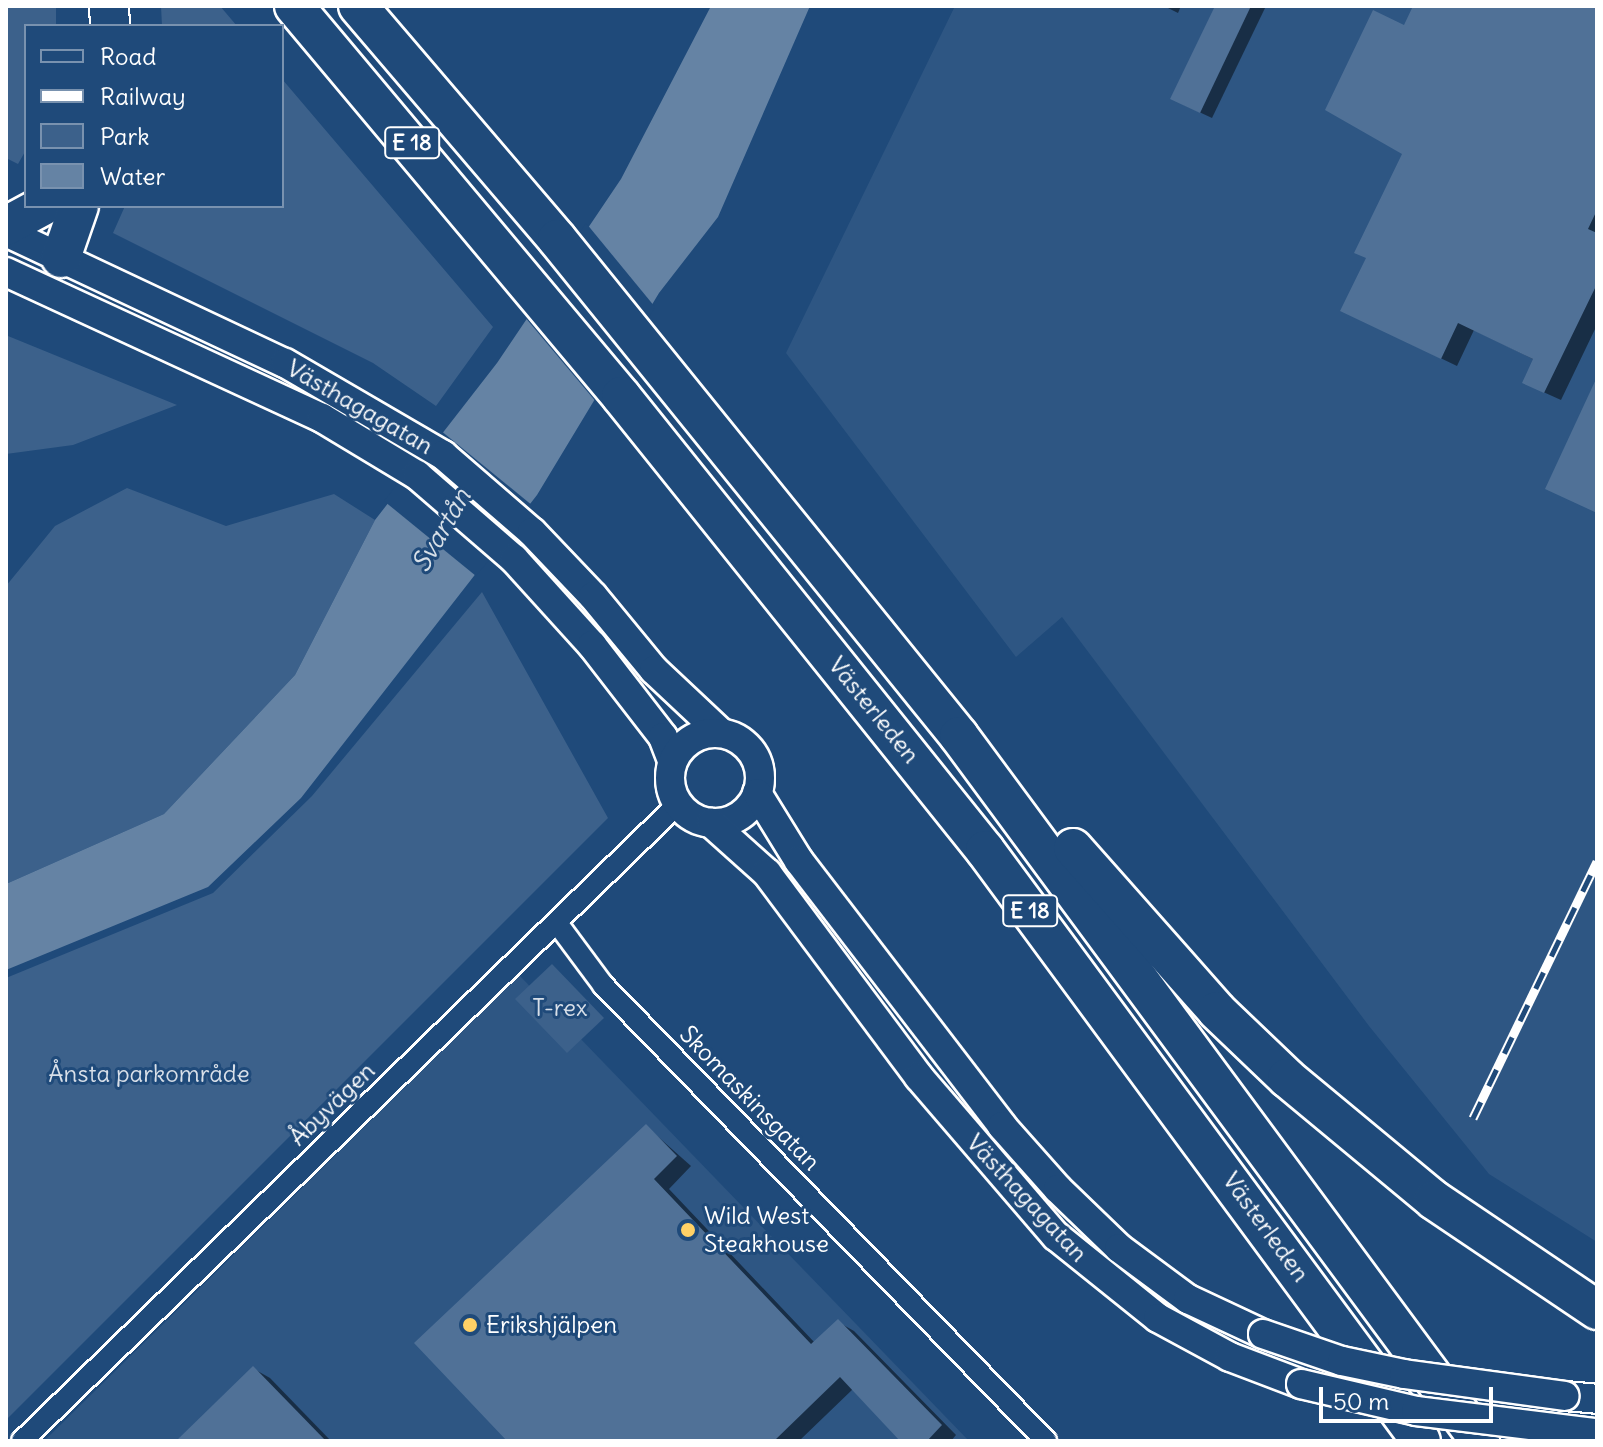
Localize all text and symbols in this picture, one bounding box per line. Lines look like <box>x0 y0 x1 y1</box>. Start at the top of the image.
legend <box>24 24 284 208</box>
text: Road <box>100 41 156 71</box>
text: Railway <box>100 81 186 111</box>
text: Park <box>100 121 150 151</box>
road number: E 18 <box>384 125 440 161</box>
text: Water <box>100 161 165 191</box>
street label: Västhagagatan <box>282 354 438 460</box>
water label: Svartån <box>405 483 477 577</box>
street label: Västerleden <box>822 651 926 769</box>
road number: E 18 <box>1002 893 1058 929</box>
park label: T-rex <box>532 994 588 1022</box>
street label: Skomaskinsgatan <box>674 1020 826 1176</box>
street label: Åbyvägen <box>283 1056 381 1152</box>
park label: Ånsta parkområde <box>48 1060 250 1088</box>
street label: Västhagagatan <box>961 1128 1093 1268</box>
street label: Västerleden <box>1217 1167 1315 1287</box>
place label: Wild West Steakhouse <box>704 1202 829 1258</box>
marker: Wild West Steakhouse <box>679 1221 697 1239</box>
place label: Erikshjälpen <box>486 1311 617 1339</box>
marker: Erikshjälpen <box>461 1316 479 1334</box>
scale bar <box>1323 1371 1497 1421</box>
text: 50 m <box>1333 1386 1389 1416</box>

